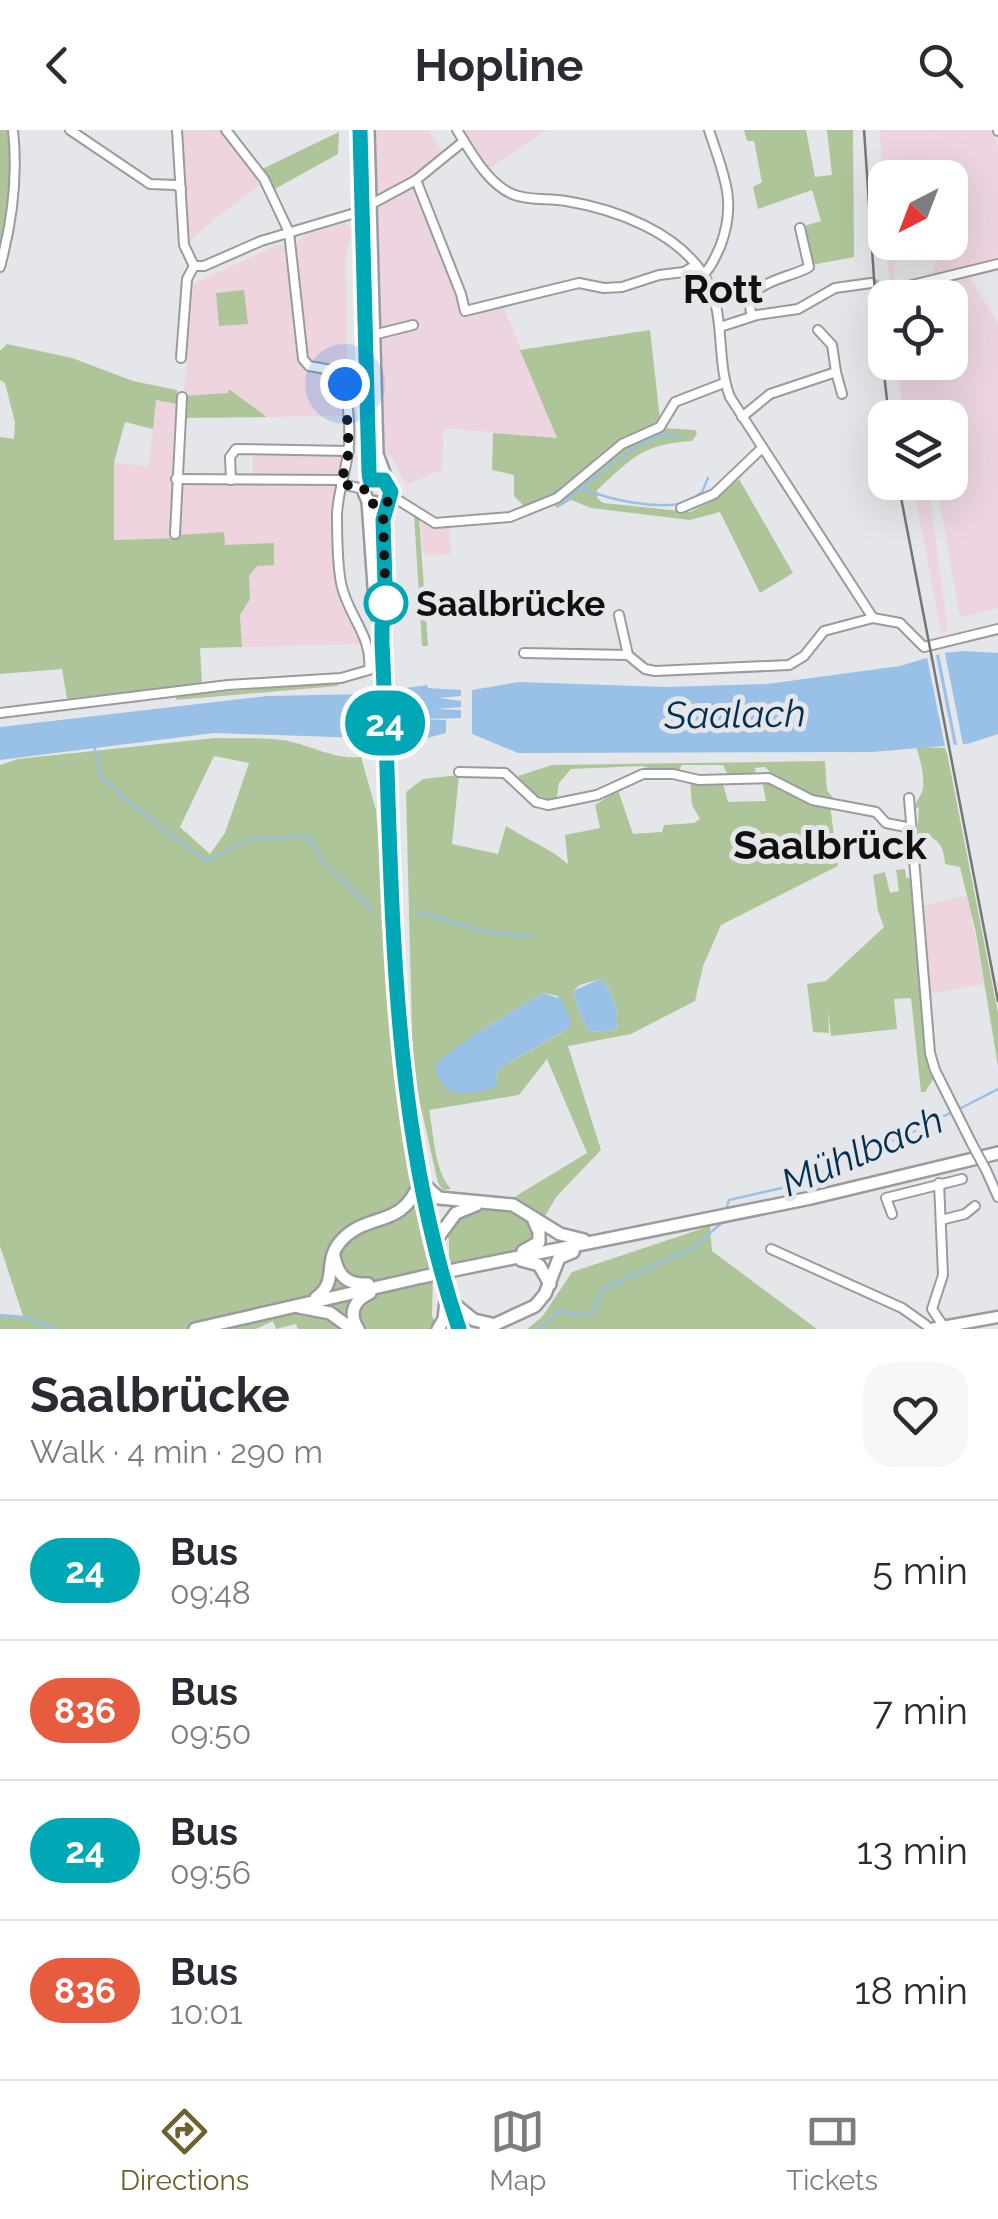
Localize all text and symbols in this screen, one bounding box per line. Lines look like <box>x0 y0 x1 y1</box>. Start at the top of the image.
icon: back <box>30 38 85 93</box>
icon: search <box>913 38 968 93</box>
text: Hopline <box>415 39 583 92</box>
north arrow <box>868 160 968 260</box>
map controls <box>868 160 968 500</box>
district label: Rott <box>683 265 763 312</box>
button: locate <box>868 280 968 380</box>
your location <box>320 359 370 409</box>
button: layers <box>868 400 968 500</box>
marker: Saalbrücke <box>365 582 407 624</box>
place label: Saalbrücke <box>416 583 605 624</box>
line badge: 24 <box>340 690 430 756</box>
water label: Saalach <box>663 690 806 738</box>
text: 24 <box>365 703 405 744</box>
district label: Saalbrück <box>733 821 927 868</box>
water label: Mühlbach <box>774 1097 950 1205</box>
button: heart <box>863 1362 968 1467</box>
text: Saalbrücke <box>30 1367 290 1423</box>
text: Walk · 4 min · 290 m <box>30 1433 323 1470</box>
text: Bus <box>170 1529 238 1574</box>
text: 5 min <box>872 1548 968 1593</box>
text: 24 <box>65 1550 105 1591</box>
text: 09:48 <box>170 1574 251 1611</box>
text: Bus <box>170 1669 238 1714</box>
text: 7 min <box>873 1688 968 1733</box>
text: 836 <box>54 1690 116 1731</box>
text: 09:50 <box>170 1714 251 1751</box>
text: Bus <box>170 1809 238 1854</box>
text: 13 min <box>856 1828 968 1873</box>
text: 24 <box>65 1830 105 1871</box>
text: 09:56 <box>170 1854 251 1891</box>
text: Bus <box>170 1949 238 1994</box>
text: 18 min <box>854 1968 968 2013</box>
text: 836 <box>54 1970 116 2011</box>
text: 10:01 <box>170 1994 243 2031</box>
tab: Directions <box>120 2104 249 2197</box>
tab: Map <box>489 2104 546 2197</box>
tab: Tickets <box>786 2104 878 2197</box>

